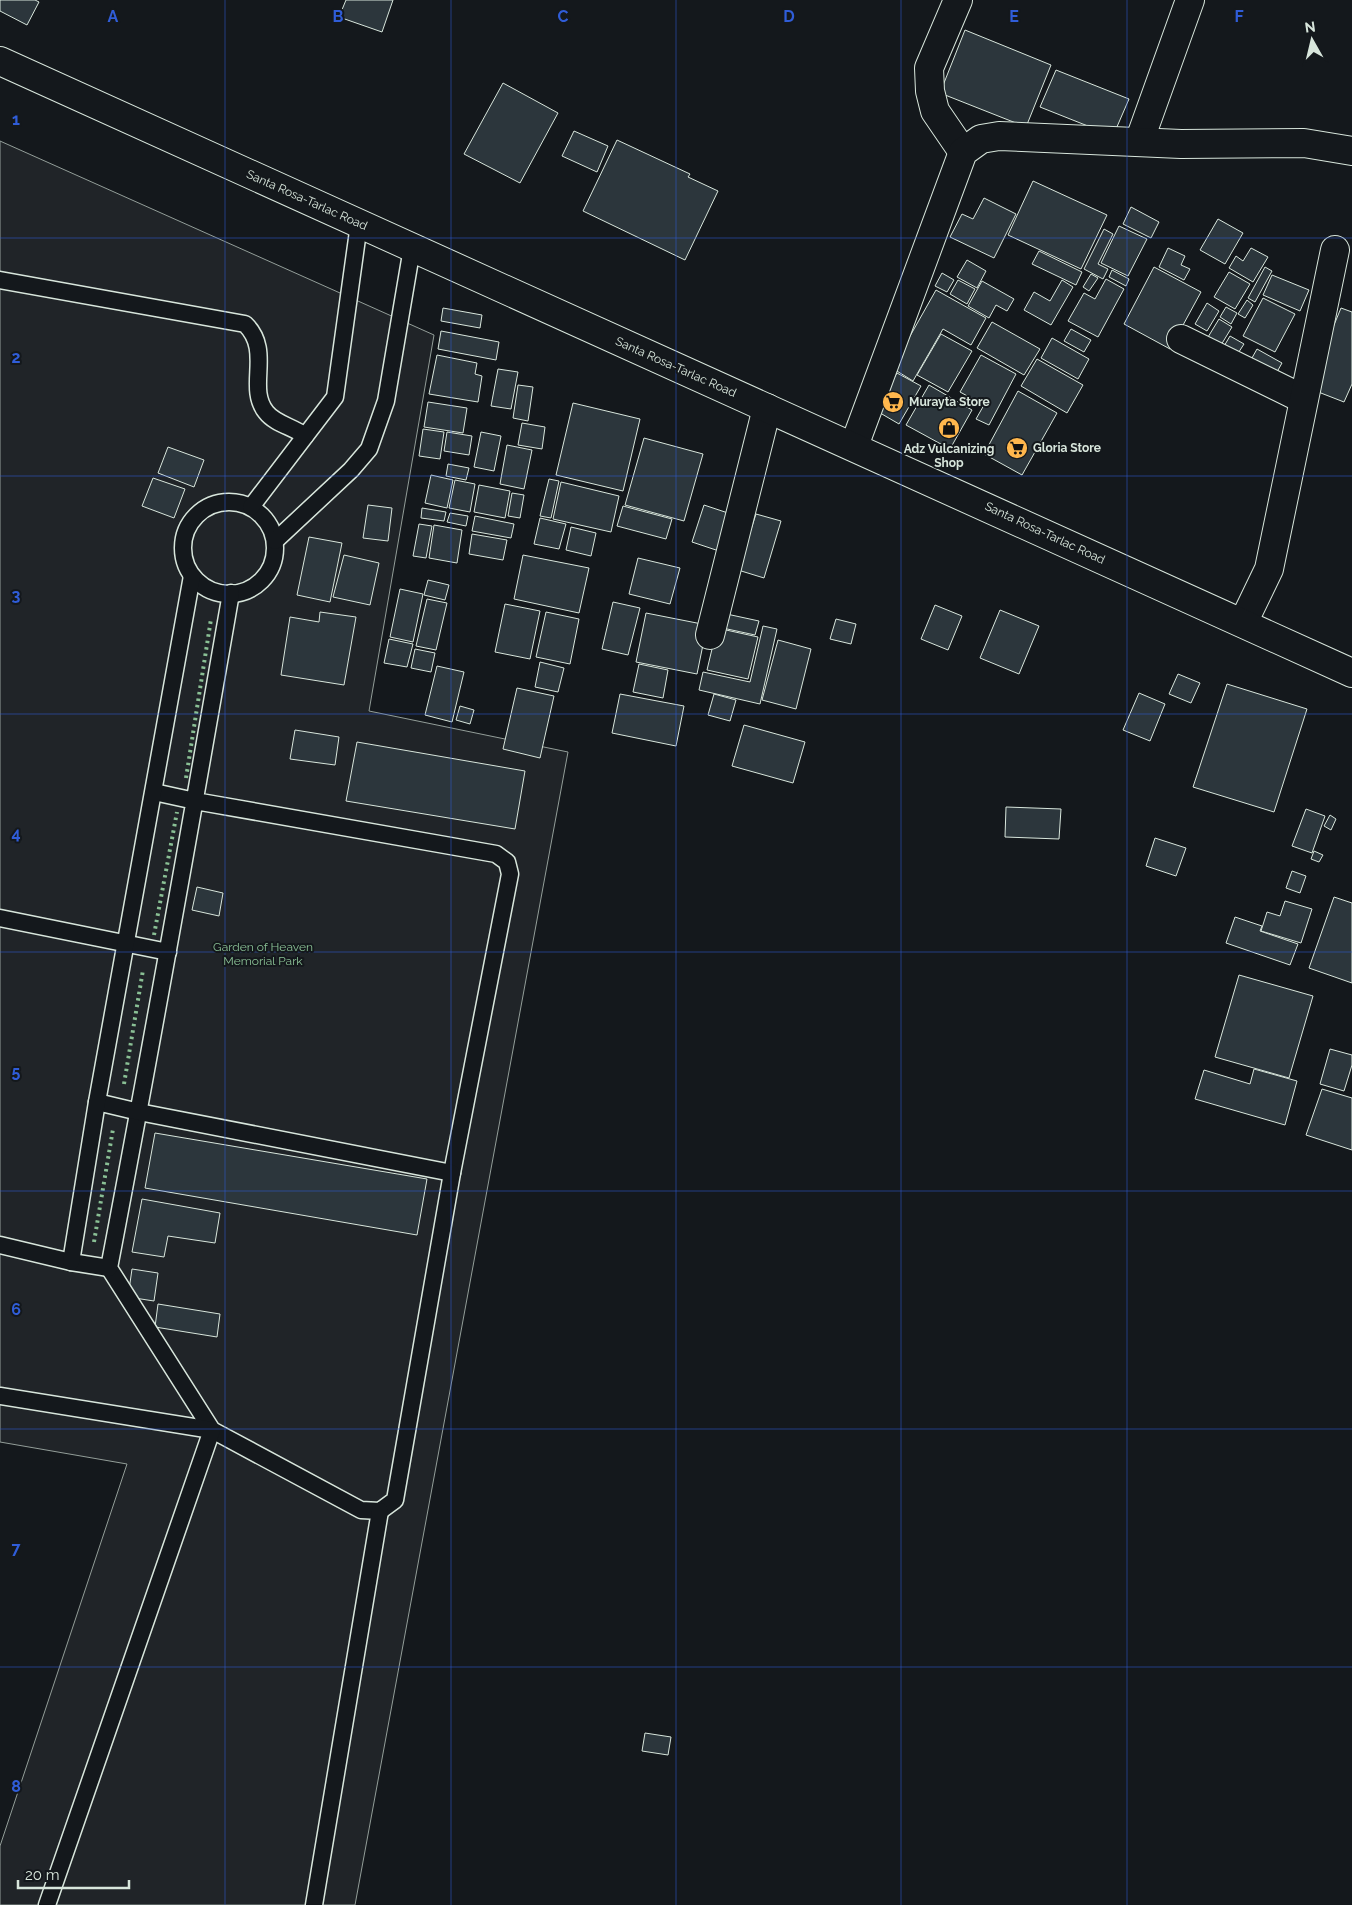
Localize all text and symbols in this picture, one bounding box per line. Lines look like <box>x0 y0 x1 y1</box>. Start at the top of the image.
text: A <box>108 7 119 26</box>
text: B <box>333 7 344 26</box>
text: C <box>558 7 569 26</box>
text: D <box>783 7 795 26</box>
text: E <box>1009 7 1019 26</box>
text: F <box>1234 7 1244 26</box>
north arrow <box>1287 15 1337 65</box>
text: N <box>1304 18 1317 36</box>
text: 1 <box>12 110 20 129</box>
street label: Santa Rosa-Tarlac Road <box>244 167 370 233</box>
street label: Santa Rosa-Tarlac Road <box>613 334 739 400</box>
text: 2 <box>11 348 21 367</box>
supermarket icon: Murayta Store <box>881 390 905 414</box>
place label: Murayta Store <box>909 395 990 409</box>
shop icon: Adz Vulcanizing Shop <box>937 416 961 440</box>
supermarket icon: Gloria Store <box>1005 436 1029 460</box>
place label: Gloria Store <box>1033 441 1101 455</box>
place label: Adz Vulcanizing Shop <box>904 442 994 470</box>
street label: Santa Rosa-Tarlac Road <box>983 499 1107 567</box>
text: 3 <box>12 586 21 605</box>
text: 4 <box>11 824 21 843</box>
park label: Garden of Heaven Memorial Park <box>213 940 313 968</box>
text: 5 <box>12 1062 21 1081</box>
text: 6 <box>11 1300 21 1319</box>
text: 7 <box>12 1539 21 1558</box>
text: 8 <box>11 1777 21 1796</box>
scale bar <box>18 1858 129 1890</box>
text: 20 m <box>25 1866 60 1884</box>

